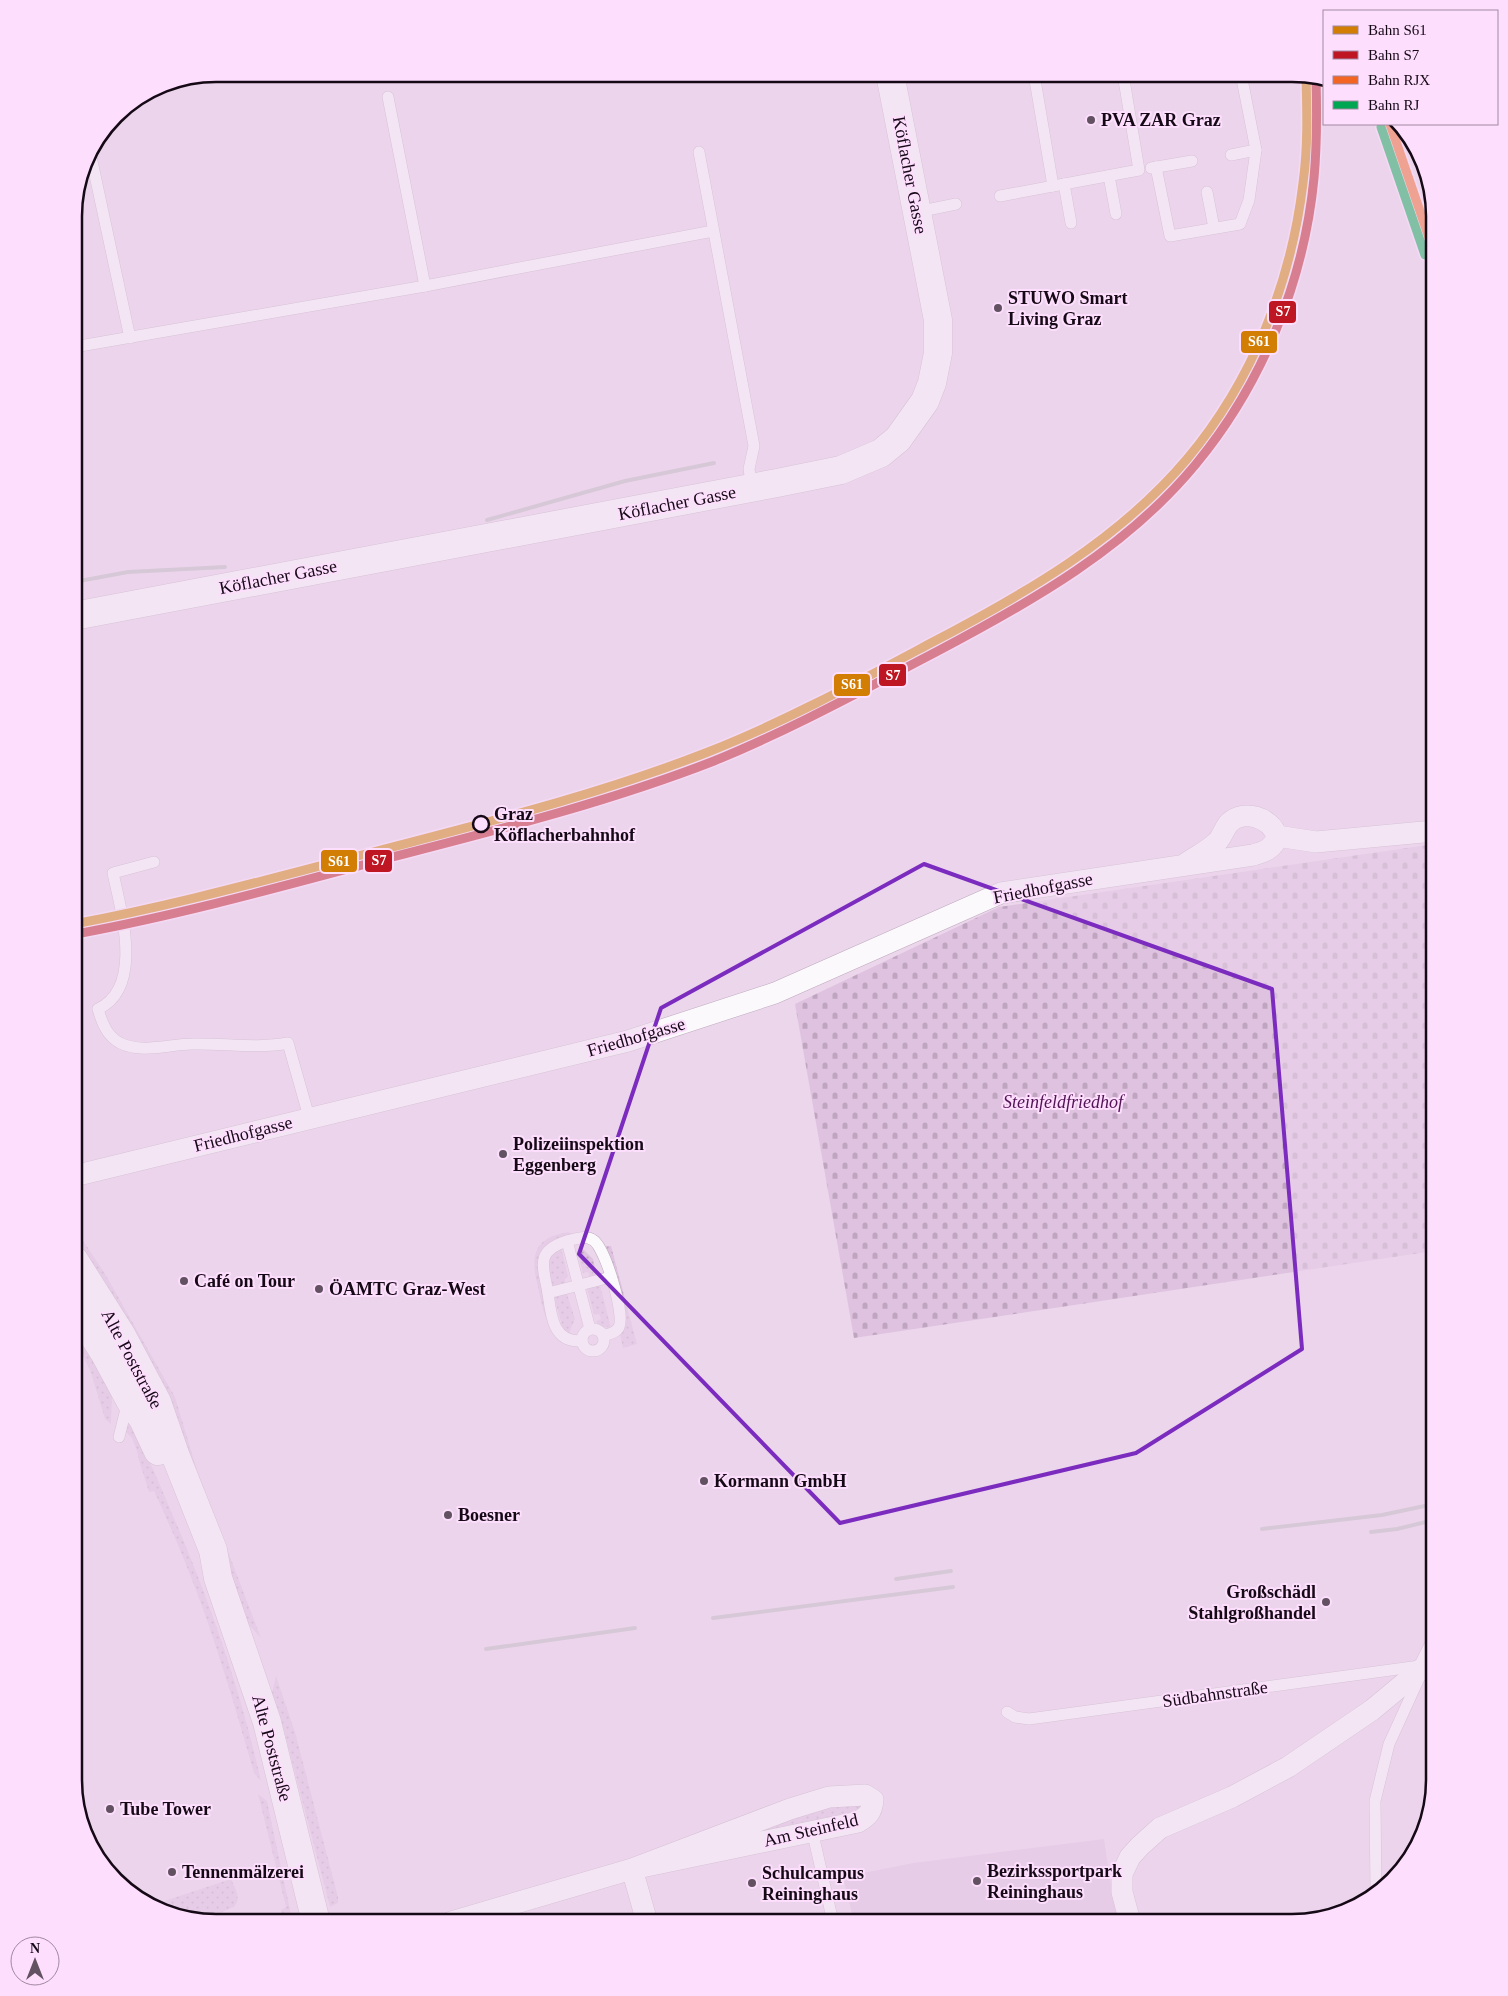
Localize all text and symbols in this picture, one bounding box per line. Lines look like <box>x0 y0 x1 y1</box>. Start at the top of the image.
legend <box>1323 10 1498 125</box>
text: Bahn S61 <box>1368 22 1427 38</box>
text: Bahn S7 <box>1368 47 1420 63</box>
text: Bahn RJX <box>1368 72 1430 88</box>
text: Bahn RJ <box>1368 97 1419 113</box>
place label: PVA ZAR Graz <box>1101 110 1221 130</box>
street label: Köflacher Gasse <box>889 114 931 236</box>
marker: PVA ZAR Graz <box>1085 114 1097 126</box>
place label: STUWO Smart Living Graz <box>1008 288 1128 329</box>
line badge: S7 <box>1268 300 1297 324</box>
marker: STUWO Smart Living Graz <box>992 302 1004 314</box>
text: S7 <box>1276 304 1290 319</box>
line badge: S61 <box>1240 330 1278 354</box>
text: S61 <box>1248 334 1270 349</box>
street label: Köflacher Gasse <box>616 482 738 524</box>
street label: Köflacher Gasse <box>217 556 339 598</box>
line badge: S7 <box>878 663 907 687</box>
text: S7 <box>886 668 900 683</box>
line badge: S61 <box>833 673 871 697</box>
text: S61 <box>841 677 863 692</box>
place label: Graz Köflacherbahnhof <box>494 804 636 845</box>
marker: Graz Köflacherbahnhof <box>472 815 490 833</box>
line badge: S61 <box>320 849 358 873</box>
line badge: S7 <box>364 849 393 873</box>
text: S7 <box>372 853 386 868</box>
text: S61 <box>328 854 350 869</box>
street label: Friedhofgasse <box>992 869 1094 907</box>
street label: Friedhofgasse <box>585 1013 687 1061</box>
park label: Steinfeldfriedhof <box>1003 1092 1126 1112</box>
street label: Friedhofgasse <box>192 1112 294 1156</box>
place label: Polizeiinspektion Eggenberg <box>513 1134 644 1175</box>
marker: Polizeiinspektion Eggenberg <box>497 1148 509 1160</box>
place label: Café on Tour <box>194 1271 295 1291</box>
marker: Café on Tour <box>178 1275 190 1287</box>
place label: ÖAMTC Graz-West <box>329 1279 485 1299</box>
marker: ÖAMTC Graz-West <box>313 1283 325 1295</box>
street label: Alte Poststraße <box>97 1306 167 1412</box>
place label: Kormann GmbH <box>714 1471 847 1491</box>
marker: Kormann GmbH <box>698 1475 710 1487</box>
place label: Boesner <box>458 1505 520 1525</box>
marker: Boesner <box>442 1509 454 1521</box>
place label: Großschädl Stahlgroßhandel <box>1188 1582 1316 1623</box>
marker: Großschädl Stahlgroßhandel <box>1320 1596 1332 1608</box>
street label: Südbahnstraße <box>1161 1677 1269 1711</box>
street label: Alte Poststraße <box>248 1693 296 1803</box>
place label: Tube Tower <box>120 1799 211 1819</box>
marker: Tube Tower <box>104 1803 116 1815</box>
street label: Am Steinfeld <box>762 1809 860 1851</box>
place label: Bezirkssportpark Reininghaus <box>987 1861 1122 1902</box>
place label: Tennenmälzerei <box>182 1862 304 1882</box>
place label: Schulcampus Reininghaus <box>762 1863 864 1904</box>
marker: Tennenmälzerei <box>166 1866 178 1878</box>
marker: Bezirkssportpark Reininghaus <box>971 1875 983 1887</box>
marker: Schulcampus Reininghaus <box>746 1877 758 1889</box>
north arrow <box>10 1936 60 1986</box>
text: N <box>30 1941 40 1956</box>

